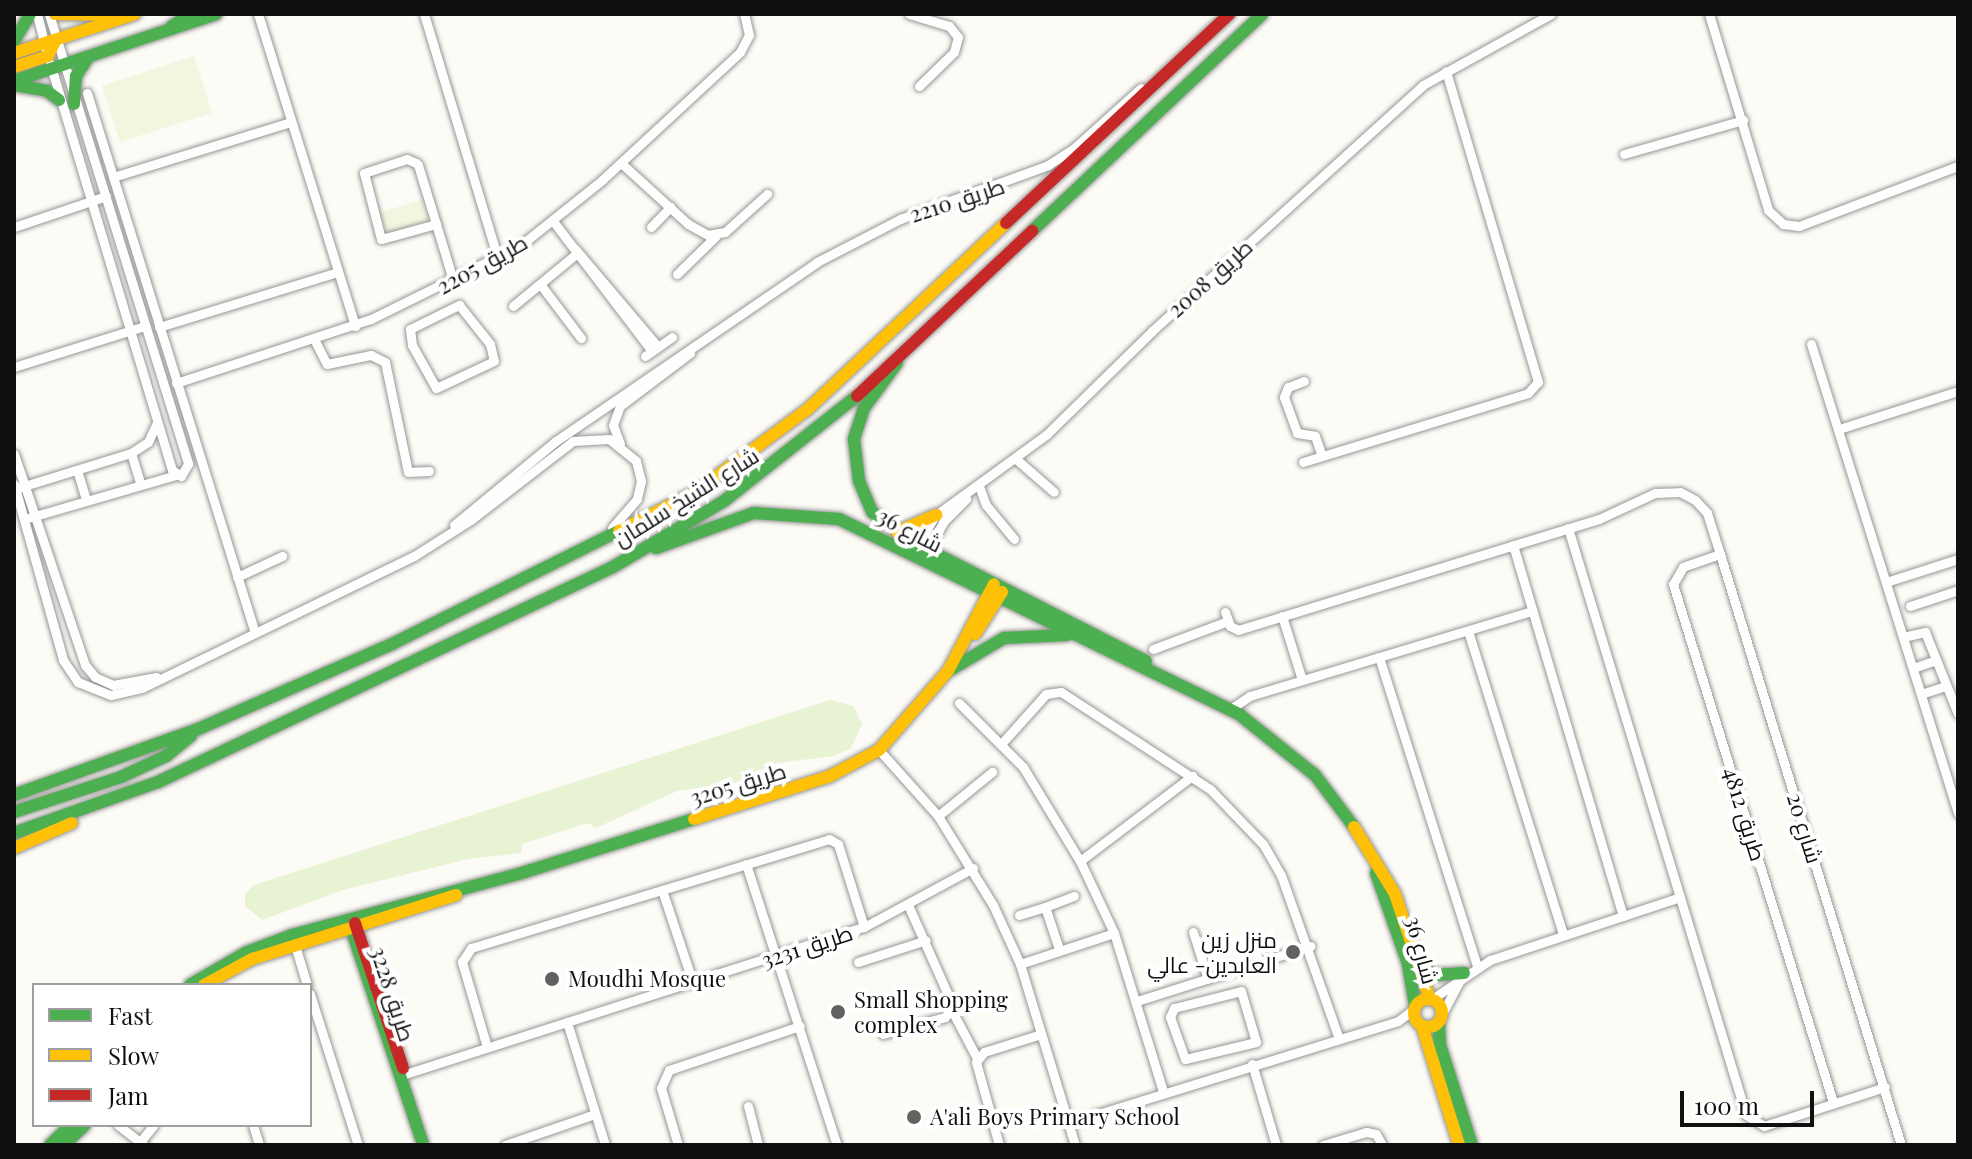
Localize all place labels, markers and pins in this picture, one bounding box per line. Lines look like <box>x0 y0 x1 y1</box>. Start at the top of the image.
place label: منزل زين العابدين- عالي <box>1147 926 1277 978</box>
marker: منزل زين العابدين- عالي <box>1284 943 1302 961</box>
place label: Moudhi Mosque <box>568 966 726 992</box>
marker: Moudhi Mosque <box>543 970 561 988</box>
place label: Small Shopping complex <box>854 986 1008 1038</box>
marker: Small Shopping complex <box>829 1003 847 1021</box>
place label: A'ali Boys Primary School <box>930 1104 1180 1130</box>
marker: A'ali Boys Primary School <box>905 1108 923 1126</box>

